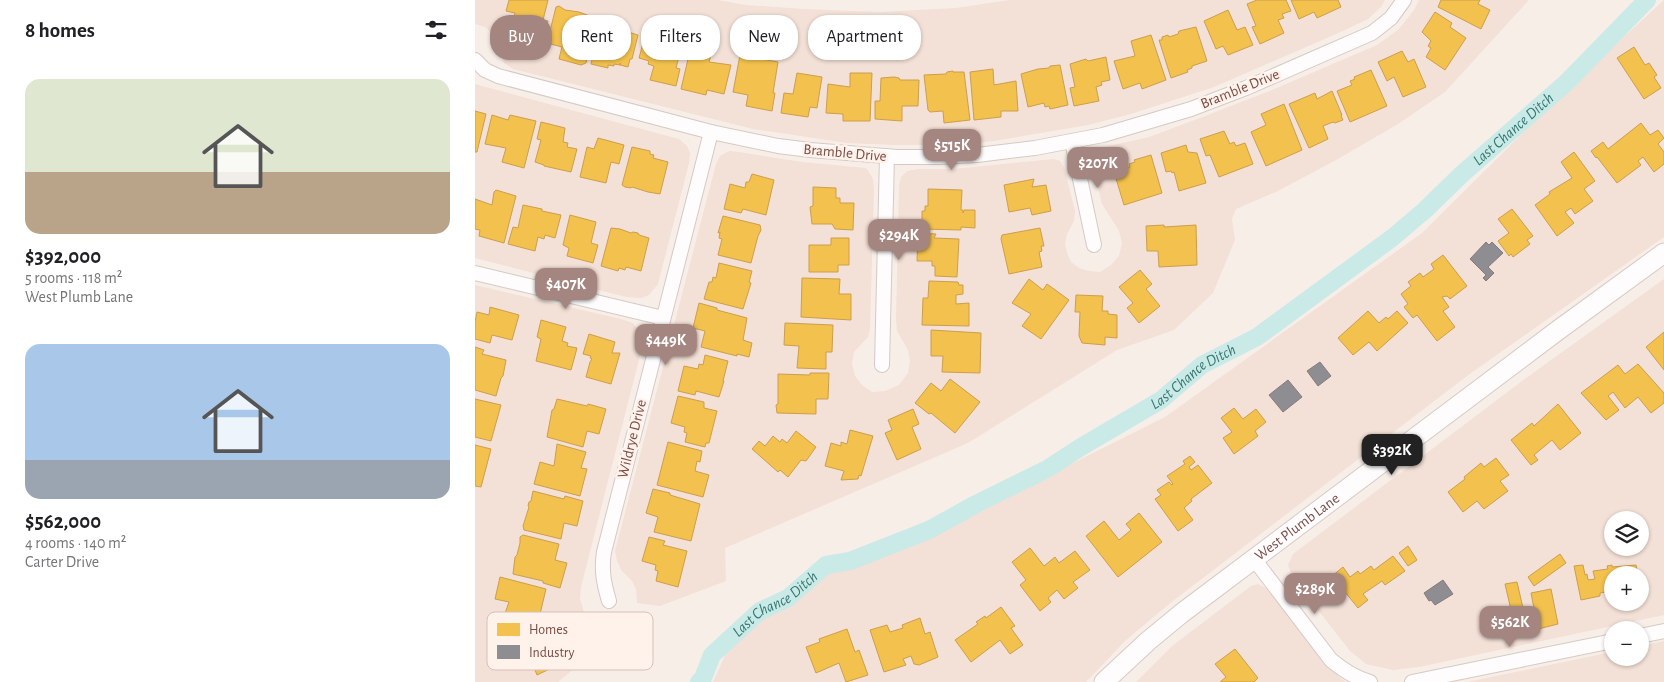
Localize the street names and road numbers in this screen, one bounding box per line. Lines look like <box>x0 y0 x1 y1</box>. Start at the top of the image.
street label: Bramble Drive <box>1199 66 1282 112</box>
street label: Bramble Drive <box>803 142 887 164</box>
street label: Wildrye Drive <box>615 398 649 480</box>
street label: West Plumb Lane <box>1252 490 1342 563</box>

